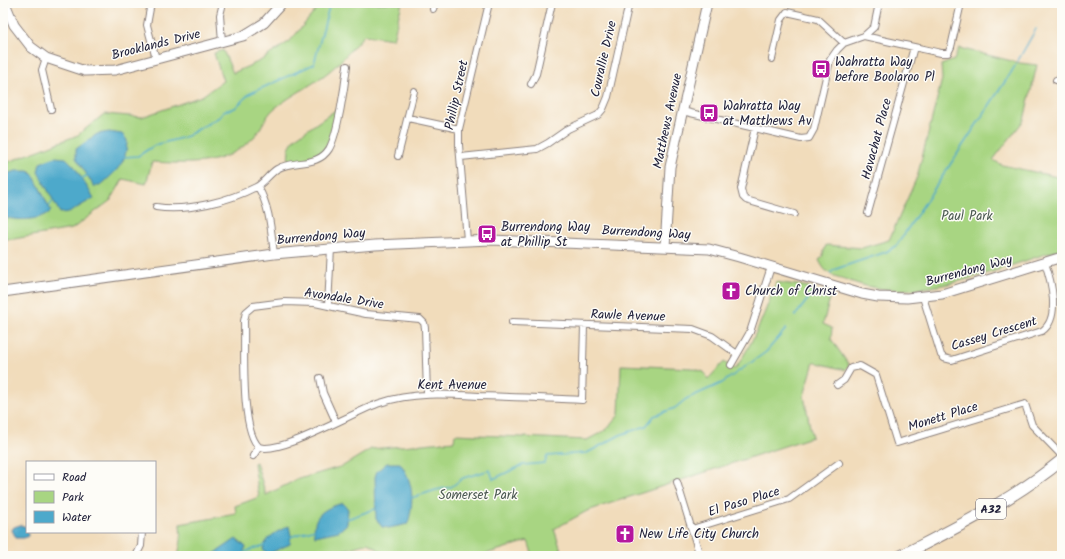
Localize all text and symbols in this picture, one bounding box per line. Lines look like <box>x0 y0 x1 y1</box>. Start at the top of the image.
street label: Courallie Drive <box>585 19 623 99</box>
street label: Brooklands Drive <box>109 24 203 66</box>
place label: Wahratta Way before Boolaroo Pl <box>835 52 935 88</box>
street label: Phillip Street <box>439 57 475 132</box>
bus stop icon: Wahratta Way before Boolaroo Pl <box>810 58 832 80</box>
street label: Matthews Avenue <box>648 71 688 171</box>
place label: Wahratta Way at Matthews Av <box>723 96 812 132</box>
street label: Havachat Place <box>856 96 898 182</box>
bus stop icon: Wahratta Way at Matthews Av <box>698 102 720 124</box>
park label: Paul Park <box>941 206 994 227</box>
place label: Burrendong Way at Phillip St <box>501 217 591 253</box>
street label: Burrendong Way <box>601 220 692 246</box>
street label: Burrendong Way <box>276 223 367 251</box>
bus stop icon: Burrendong Way at Phillip St <box>476 223 498 245</box>
street label: Burrendong Way <box>923 249 1016 293</box>
church icon: Church of Christ <box>720 280 742 302</box>
place label: Church of Christ <box>745 281 838 302</box>
street label: Avondale Drive <box>303 282 385 316</box>
street label: Rawle Avenue <box>590 304 666 328</box>
street label: Cassey Crescent <box>948 311 1041 357</box>
street label: Kent Avenue <box>418 375 487 396</box>
street label: Monett Place <box>905 396 981 438</box>
legend <box>26 461 156 533</box>
text: Road <box>62 468 87 487</box>
street label: El Paso Place <box>706 481 782 523</box>
park label: Somerset Park <box>439 485 518 506</box>
text: Park <box>62 488 84 507</box>
road number: A32 <box>976 499 1006 519</box>
text: Water <box>62 508 92 527</box>
church icon: New Life City Church <box>614 523 636 545</box>
place label: New Life City Church <box>639 524 759 545</box>

